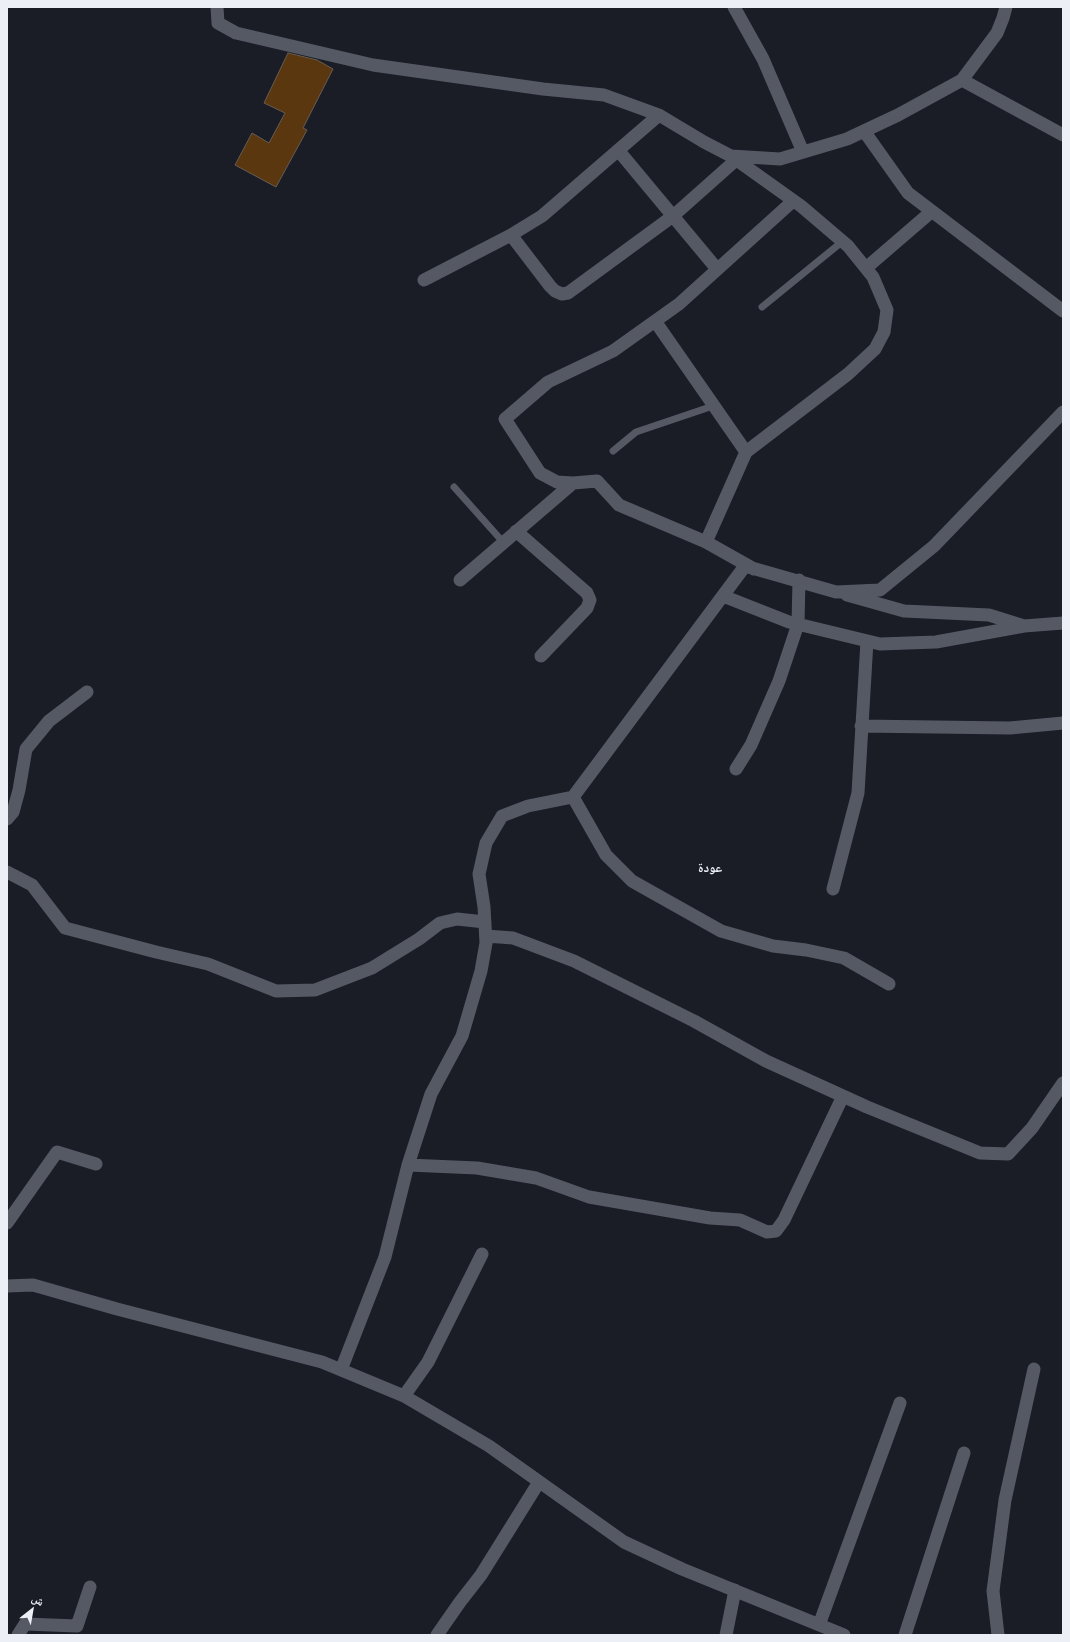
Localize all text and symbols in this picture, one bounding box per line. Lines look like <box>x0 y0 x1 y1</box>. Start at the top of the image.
district label: عودة <box>698 860 722 876</box>
north arrow <box>12 1590 52 1630</box>
text: ش <box>30 1592 46 1608</box>

